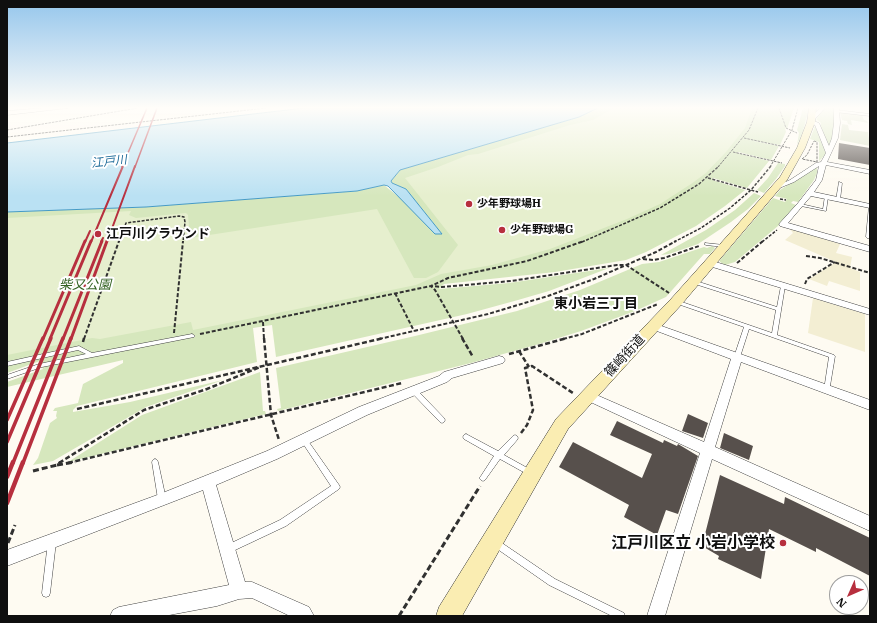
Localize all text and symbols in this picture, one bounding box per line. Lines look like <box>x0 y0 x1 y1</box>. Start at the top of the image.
water label: 江戸川 <box>90 153 128 171</box>
place label: 少年野球場H <box>477 197 541 211</box>
marker: 少年野球場H <box>464 199 474 209</box>
place label: 少年野球場G <box>510 223 574 237</box>
marker: 少年野球場G <box>497 225 507 235</box>
place label: 江戸川グラウンド <box>106 226 210 242</box>
marker: 江戸川グラウンド <box>93 229 103 239</box>
park label: 柴又公園 <box>59 277 111 293</box>
district label: 東小岩三丁目 <box>554 296 638 312</box>
street label: 篠崎街道 <box>602 332 648 380</box>
place label: 江戸川区立 小岩小学校 <box>611 533 775 553</box>
marker: 江戸川区立 小岩小学校 <box>778 538 788 548</box>
north arrow <box>829 575 869 615</box>
text: N <box>833 595 849 611</box>

